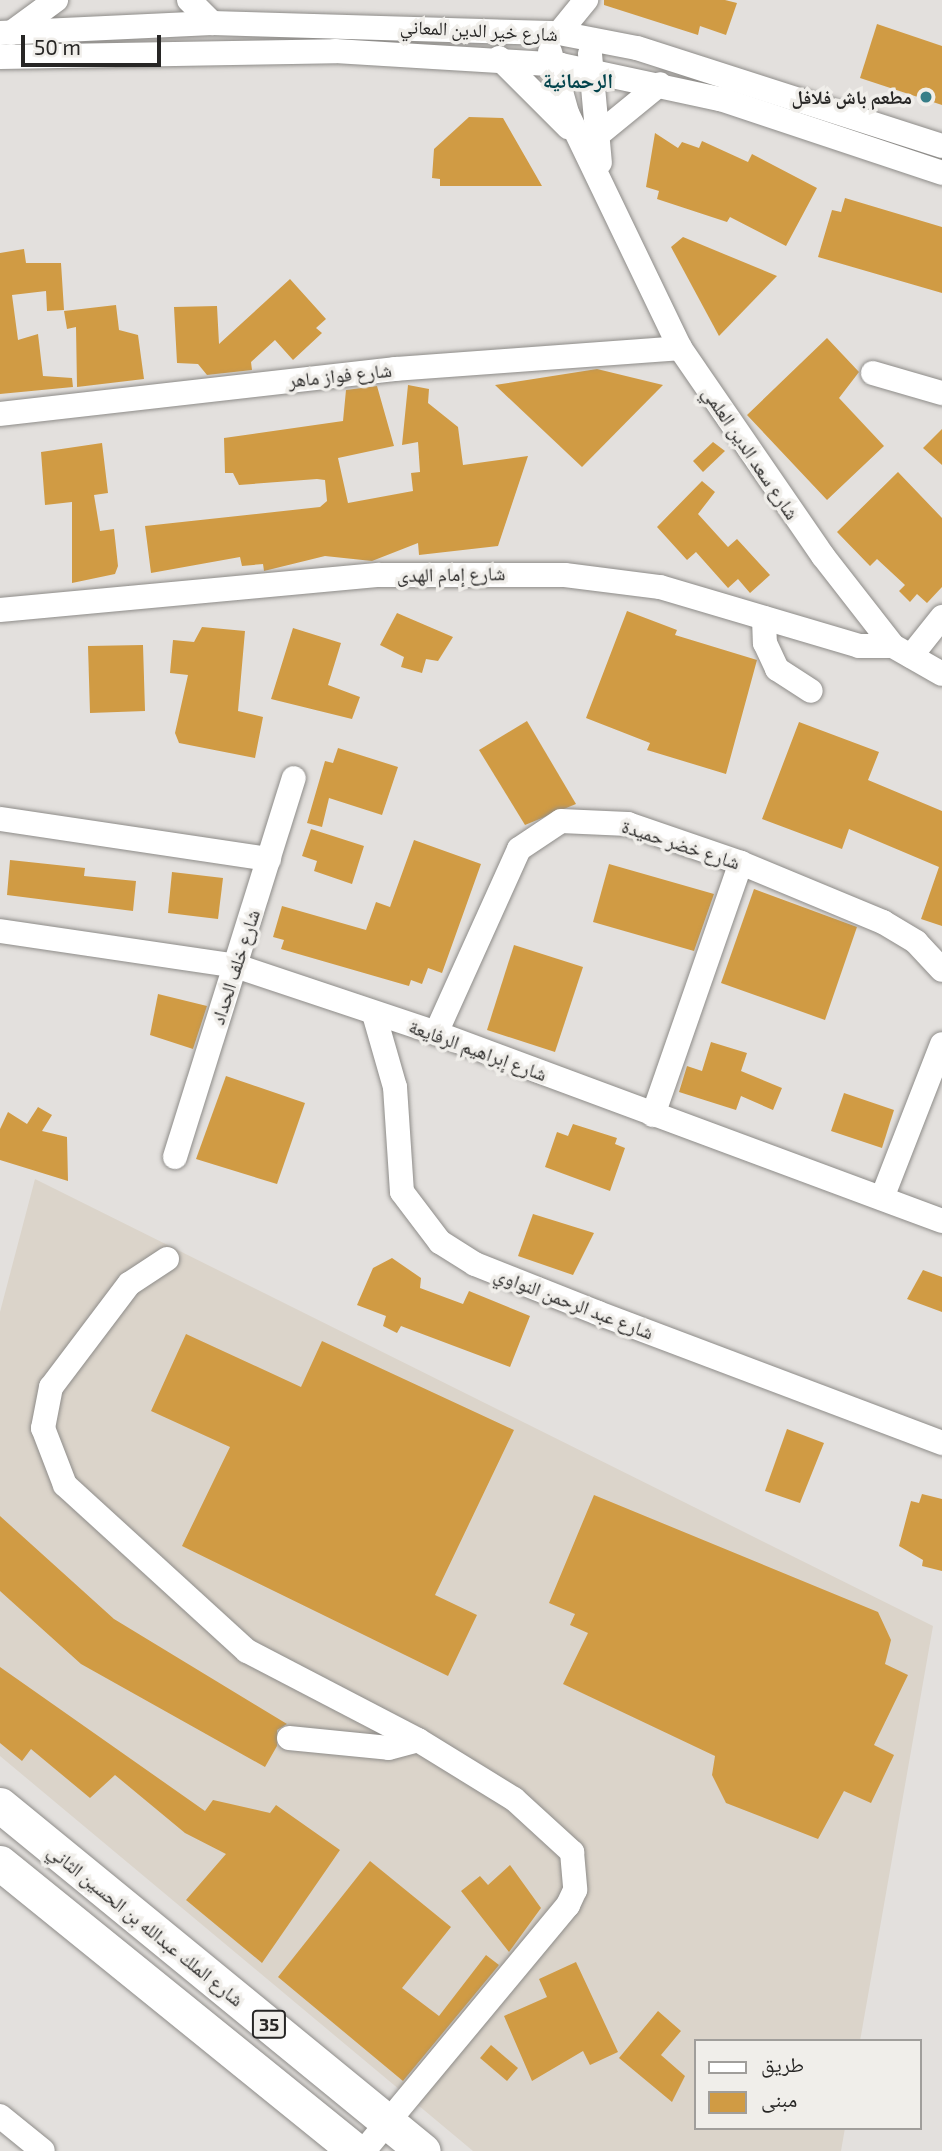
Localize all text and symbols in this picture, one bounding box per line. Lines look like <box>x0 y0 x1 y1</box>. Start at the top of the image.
street label: شارع خير الدين المعاني <box>400 14 558 46</box>
scale bar <box>24 21 164 65</box>
text: 50 m <box>34 34 81 59</box>
district label: الرحمانية <box>543 67 613 93</box>
place label: مطعم باش فلافل <box>792 86 912 108</box>
marker: مطعم باش فلافل <box>918 89 934 105</box>
street label: شارع فواز ماهر <box>287 358 393 392</box>
street label: شارع سعد الدين العلمي <box>698 382 804 524</box>
street label: شارع إمام الهدى <box>397 562 505 586</box>
street label: شارع خضر حميدة <box>619 814 743 874</box>
street label: شارع خلف الحداد <box>206 907 264 1027</box>
street label: شارع إبراهيم الرفايعة <box>406 1014 550 1086</box>
street label: شارع عبد الرحمن النواوي <box>491 1262 657 1344</box>
street label: شارع الملك عبدالله بن الحسين الثاني <box>44 1839 248 2011</box>
road number: 35 <box>252 2010 286 2038</box>
legend <box>694 2039 921 2130</box>
text: طريق <box>761 2051 804 2076</box>
text: مبنى <box>761 2086 797 2111</box>

